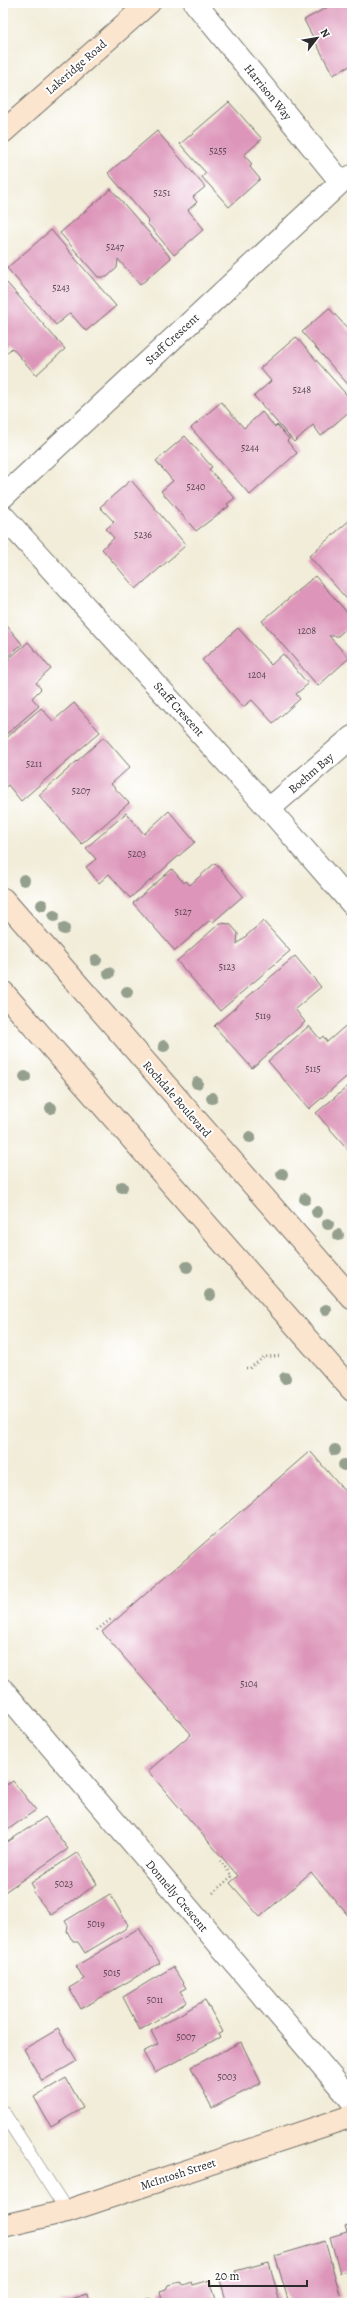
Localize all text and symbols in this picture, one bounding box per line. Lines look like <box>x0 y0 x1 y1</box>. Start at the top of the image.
north arrow <box>297 18 337 58</box>
text: N <box>317 26 334 40</box>
street label: Lakeridge Road <box>42 36 110 98</box>
street label: Harrison Way <box>240 61 296 124</box>
house number: 5255 <box>209 144 227 157</box>
house number: 5251 <box>154 186 171 199</box>
house number: 5247 <box>106 240 125 253</box>
house number: 5243 <box>52 281 70 294</box>
street label: Staff Crescent <box>141 310 203 368</box>
house number: 5248 <box>293 383 311 396</box>
house number: 5244 <box>241 441 260 454</box>
house number: 5240 <box>187 480 205 493</box>
house number: 5236 <box>134 528 152 541</box>
house number: 1208 <box>298 624 316 637</box>
house number: 1204 <box>248 668 266 681</box>
street label: Staff Crescent <box>150 678 208 740</box>
street label: Boehm Bay <box>285 748 338 797</box>
house number: 5211 <box>26 757 43 770</box>
house number: 5207 <box>72 784 91 797</box>
house number: 5203 <box>128 847 146 860</box>
house number: 5127 <box>175 905 192 918</box>
house number: 5123 <box>219 960 235 973</box>
house number: 5119 <box>255 1009 271 1022</box>
street label: Rochdale Boulevard <box>139 1057 215 1141</box>
house number: 5115 <box>305 1062 321 1075</box>
house number: 5104 <box>240 1677 258 1690</box>
street label: Donnelly Crescent <box>142 1857 212 1935</box>
house number: 5023 <box>55 1877 73 1890</box>
house number: 5019 <box>87 1917 105 1930</box>
house number: 5015 <box>103 1966 121 1979</box>
house number: 5011 <box>147 1993 164 2006</box>
house number: 5007 <box>176 2030 196 2043</box>
house number: 5003 <box>217 2070 237 2083</box>
street label: McIntosh Street <box>138 2154 218 2194</box>
scale bar <box>209 2262 307 2288</box>
text: 20 m <box>215 2268 239 2284</box>

